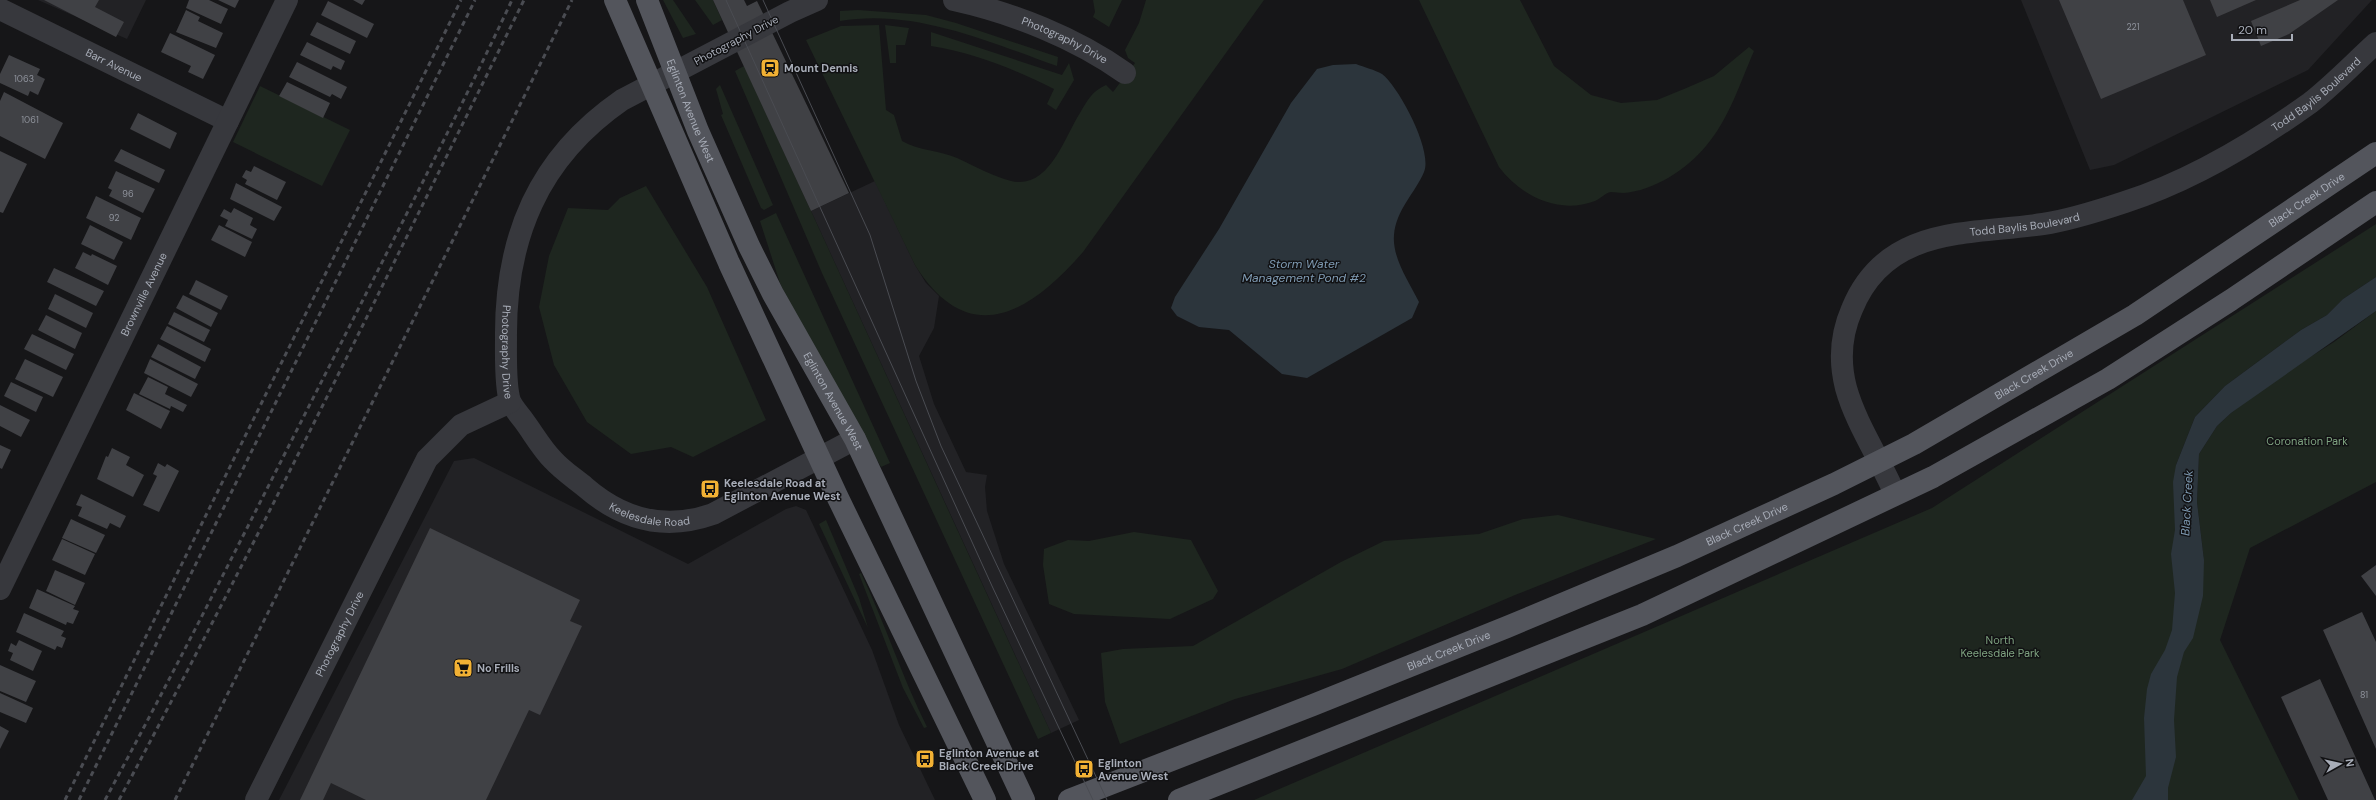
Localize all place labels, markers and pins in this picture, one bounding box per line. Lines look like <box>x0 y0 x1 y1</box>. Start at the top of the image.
station icon: Mount Dennis <box>759 57 781 79</box>
place label: Mount Dennis <box>784 61 858 75</box>
place label: Keelesdale Road at Eglinton Avenue West <box>724 476 841 503</box>
bus stop icon: Keelesdale Road at Eglinton Avenue West <box>699 478 721 500</box>
supermarket icon: No Frills <box>452 657 474 679</box>
place label: No Frills <box>477 661 520 675</box>
place label: Eglinton Avenue at Black Creek Drive <box>939 746 1039 773</box>
bus stop icon: Eglinton Avenue at Black Creek Drive <box>914 748 936 770</box>
place label: Eglinton Avenue West <box>1098 756 1168 783</box>
bus stop icon: Eglinton Avenue West <box>1073 758 1095 780</box>

